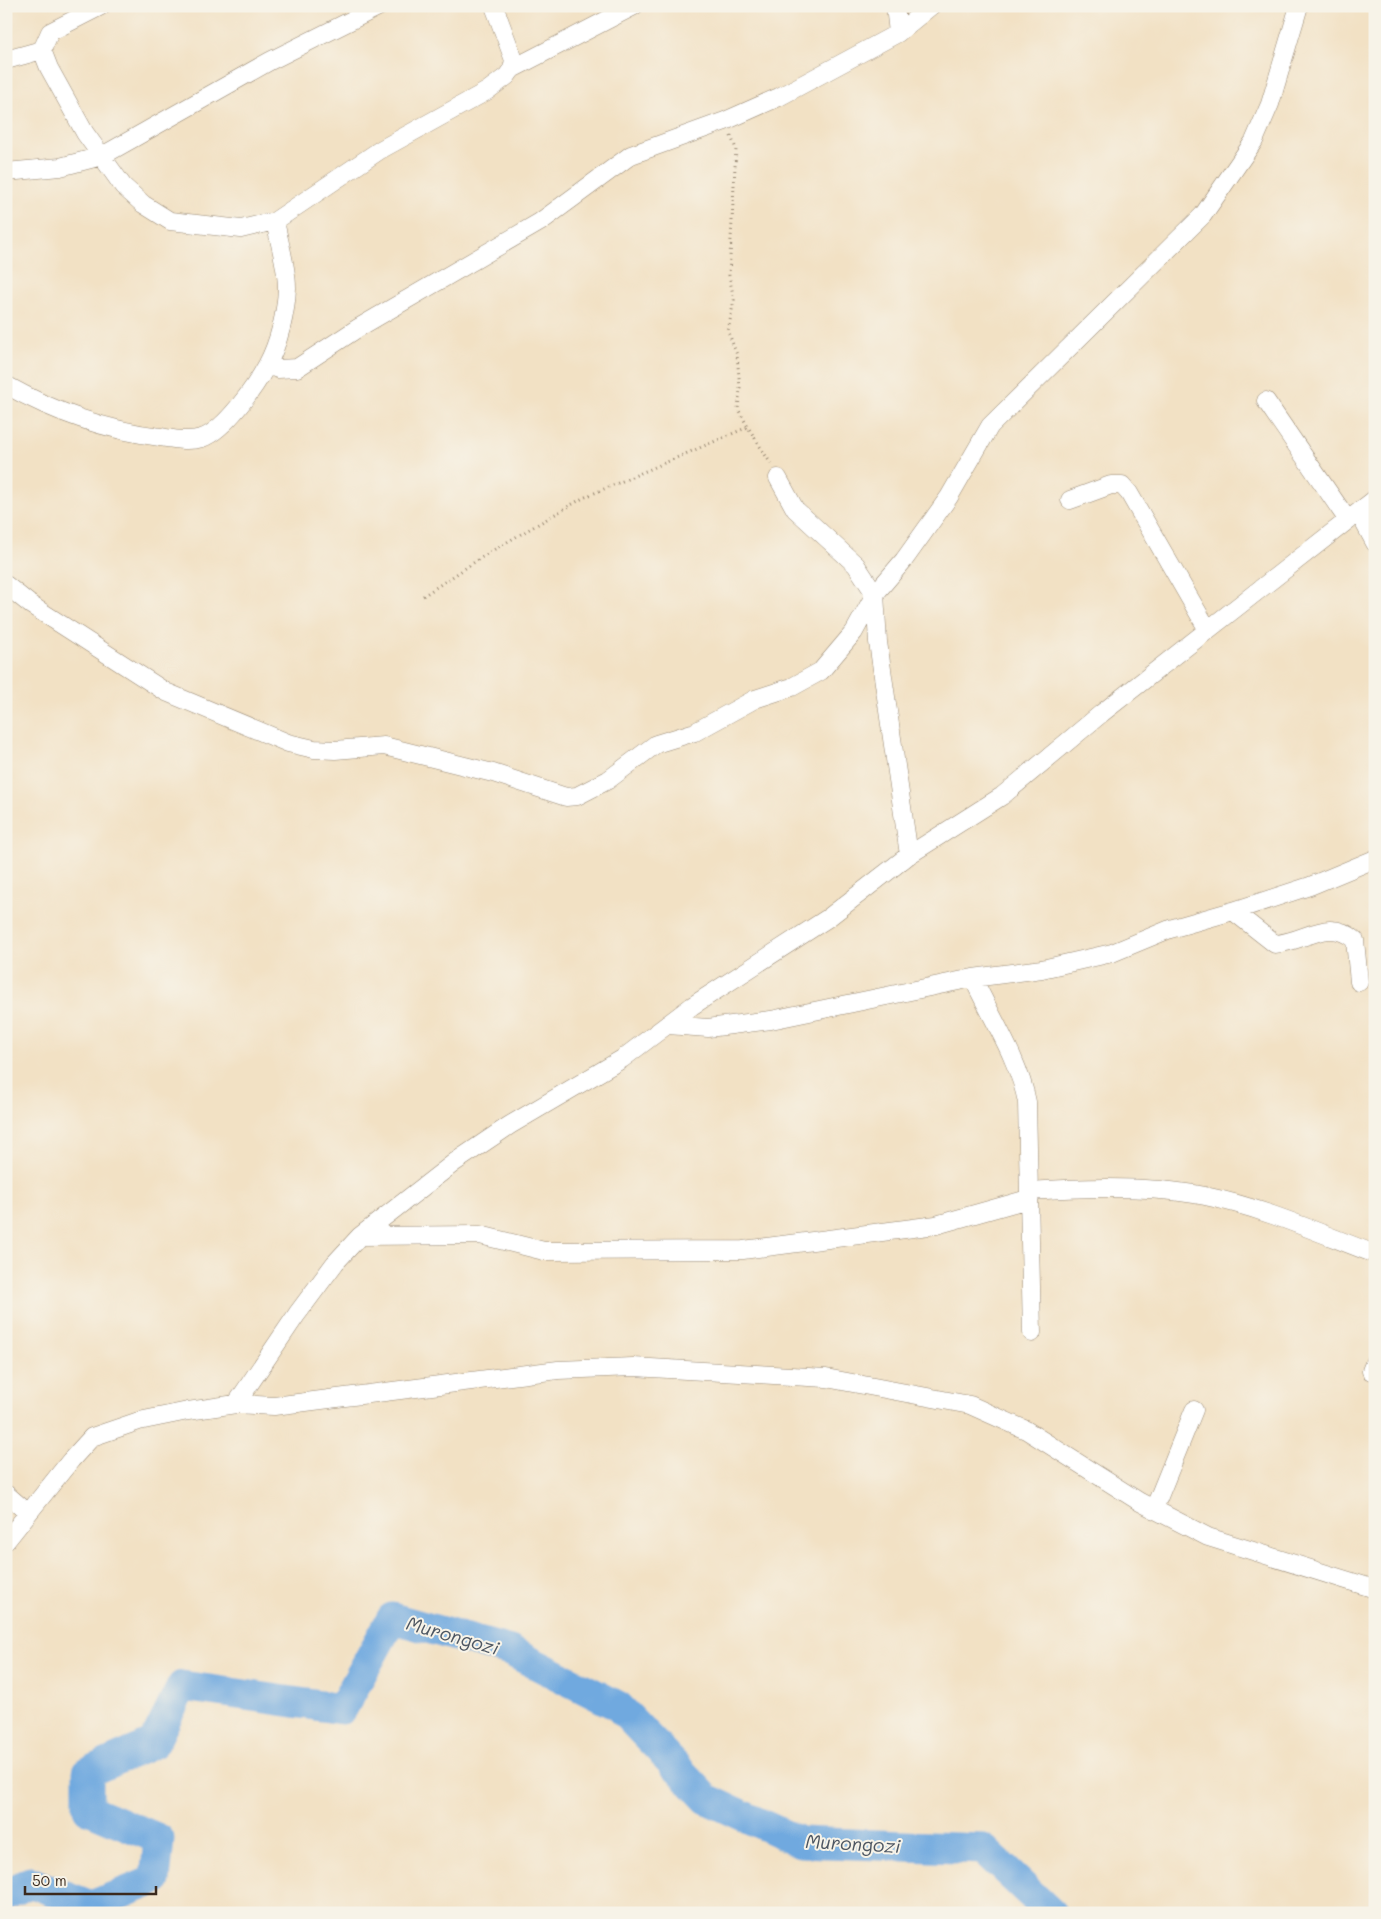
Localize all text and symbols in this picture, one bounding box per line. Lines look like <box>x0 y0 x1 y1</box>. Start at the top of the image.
water label: Murongozi <box>404 1610 503 1660</box>
water label: Murongozi <box>805 1828 902 1858</box>
scale bar <box>25 1864 156 1896</box>
text: 50 m <box>32 1870 67 1890</box>

